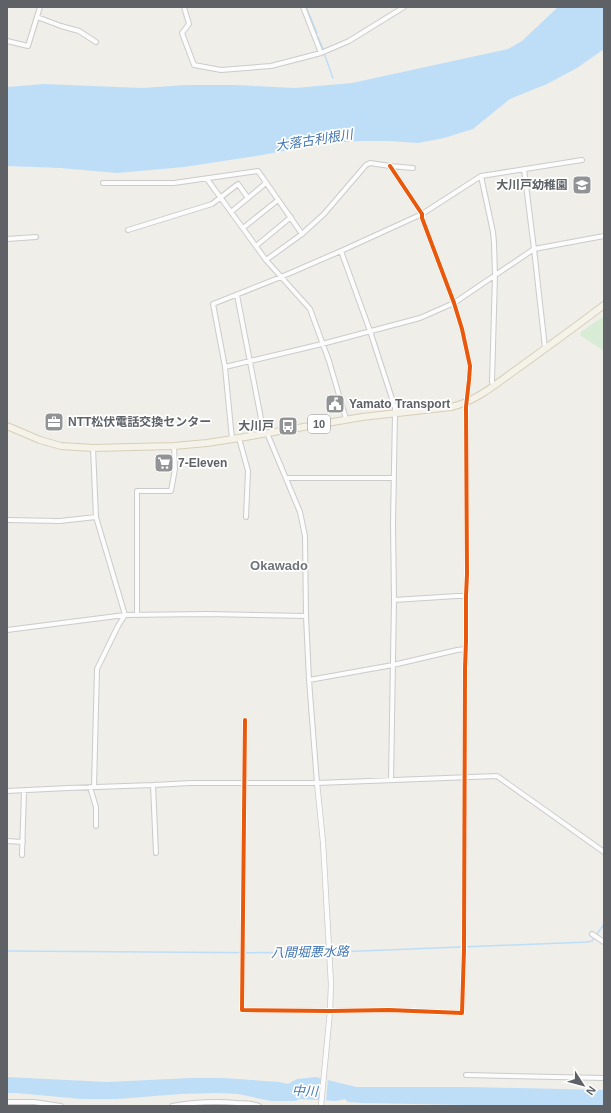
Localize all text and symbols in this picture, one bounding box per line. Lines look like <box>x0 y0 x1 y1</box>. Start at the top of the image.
water label: 大落古利根川 <box>274 126 356 154</box>
school or university icon: 大川戸幼稚園 <box>571 174 593 196</box>
place label: 大川戸幼稚園 <box>496 178 568 192</box>
public building icon: Yamato Transport <box>324 393 346 415</box>
place label: Yamato Transport <box>349 397 450 411</box>
office icon: NTT松伏電話交換センター <box>43 411 65 433</box>
place label: NTT松伏電話交換センター <box>68 415 211 429</box>
bus stop icon: 大川戸 <box>277 415 299 437</box>
road number: 10 <box>308 415 330 433</box>
place label: 大川戸 <box>238 419 274 433</box>
supermarket icon: 7-Eleven <box>153 452 175 474</box>
place label: 7-Eleven <box>178 456 227 470</box>
district label: Okawado <box>250 558 308 573</box>
water label: 八間堀悪水路 <box>271 944 350 960</box>
north arrow <box>563 1065 603 1105</box>
water label: 中川 <box>292 1083 320 1099</box>
text: N <box>584 1084 598 1098</box>

